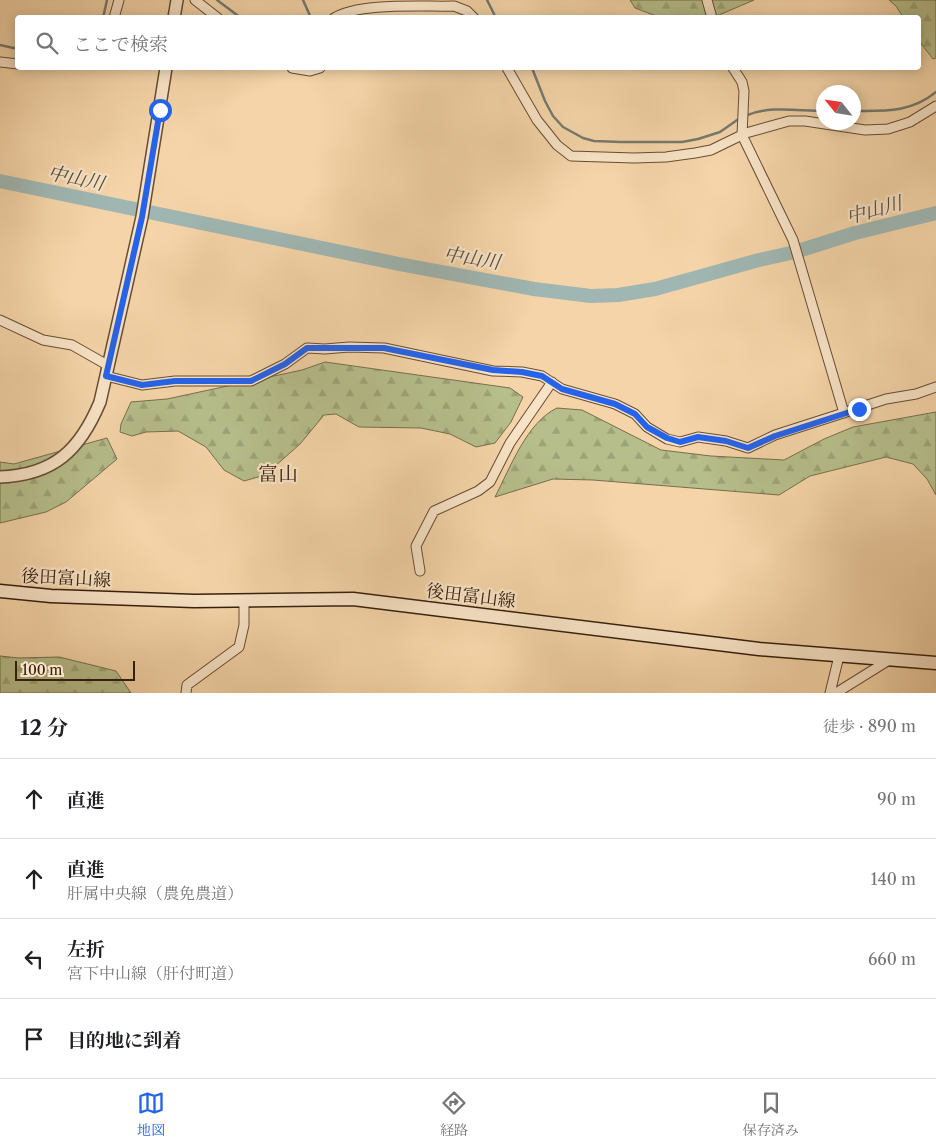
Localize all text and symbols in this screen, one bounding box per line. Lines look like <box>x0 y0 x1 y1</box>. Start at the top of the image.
search box <box>15 15 921 70</box>
icon: search <box>33 29 61 57</box>
text: ここで検索 <box>73 33 168 56</box>
north arrow <box>816 85 861 130</box>
route start <box>149 99 172 122</box>
water label: 中山川 <box>46 161 108 196</box>
water label: 中山川 <box>843 191 906 228</box>
water label: 中山川 <box>442 242 504 274</box>
route end <box>848 398 871 421</box>
district label: 富山 <box>258 462 298 486</box>
street label: 後田富山線 <box>20 565 112 591</box>
street label: 後田富山線 <box>425 580 517 612</box>
scale bar <box>15 658 135 681</box>
text: 100 m <box>22 661 62 679</box>
text: 12 分 <box>20 715 68 740</box>
text: 徒歩 · 890 m <box>823 716 916 736</box>
icon: ahead <box>20 785 48 813</box>
text: 直進 <box>67 789 105 812</box>
text: 90 m <box>877 789 916 809</box>
text: 直進 <box>67 858 105 881</box>
icon: ahead <box>20 865 48 893</box>
text: 140 m <box>871 869 916 889</box>
text: 肝属中央線（農免農道） <box>67 883 243 903</box>
text: 左折 <box>67 938 105 961</box>
icon: left <box>20 945 48 973</box>
text: 660 m <box>868 949 916 969</box>
text: 宮下中山線（肝付町道） <box>67 963 243 983</box>
icon: arrive <box>20 1025 48 1053</box>
text: 目的地に到着 <box>67 1029 181 1052</box>
tab: 地図 <box>137 1089 165 1139</box>
tab: 経路 <box>440 1089 468 1139</box>
tab: 保存済み <box>743 1089 799 1139</box>

